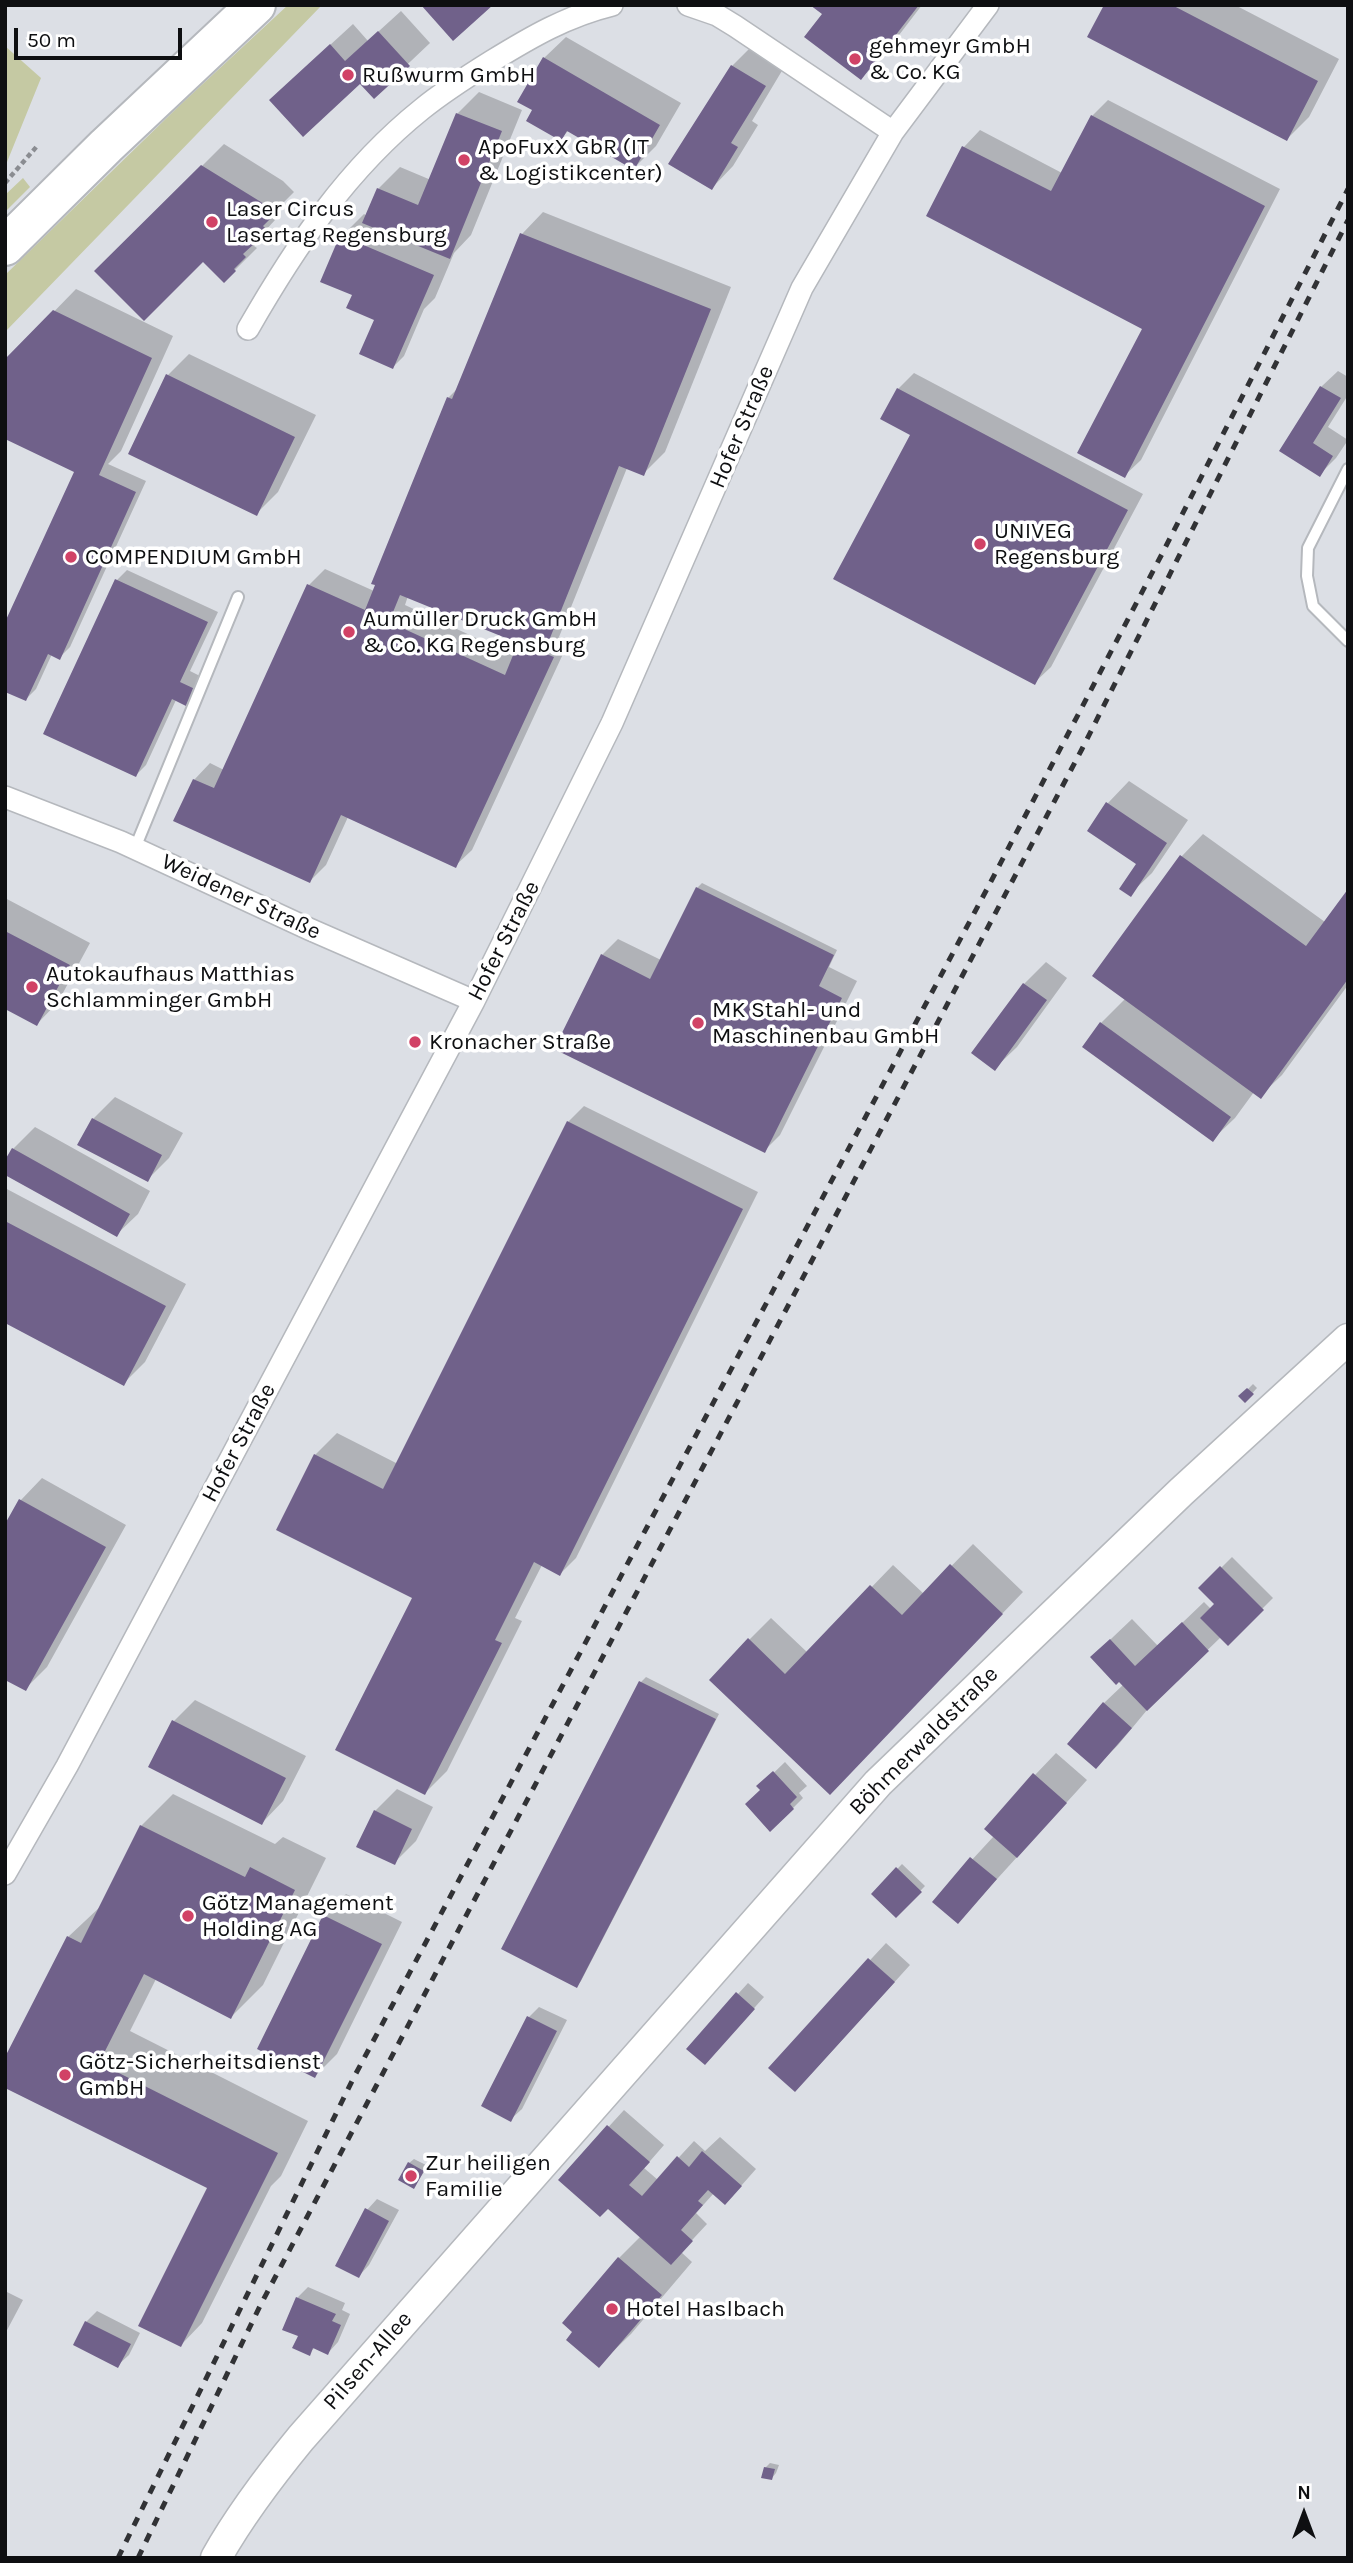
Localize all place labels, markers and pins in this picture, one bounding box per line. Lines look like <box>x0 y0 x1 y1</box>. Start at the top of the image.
place label: gehmeyr GmbH & Co. KG <box>869 32 1031 86</box>
marker: gehmeyr GmbH & Co. KG <box>847 51 863 67</box>
place label: Rußwurm GmbH <box>362 61 535 89</box>
marker: Rußwurm GmbH <box>340 67 356 83</box>
place label: ApoFuxX GbR (IT & Logistikcenter) <box>478 133 663 187</box>
marker: ApoFuxX GbR (IT & Logistikcenter) <box>456 152 472 168</box>
place label: Laser Circus Lasertag Regensburg <box>226 195 447 249</box>
marker: Laser Circus Lasertag Regensburg <box>204 214 220 230</box>
place label: UNIVEG Regensburg <box>994 517 1119 571</box>
marker: UNIVEG Regensburg <box>972 536 988 552</box>
place label: COMPENDIUM GmbH <box>85 543 302 571</box>
marker: COMPENDIUM GmbH <box>63 549 79 565</box>
place label: Aumüller Druck GmbH & Co. KG Regensburg <box>363 605 597 659</box>
marker: Aumüller Druck GmbH & Co. KG Regensburg <box>341 624 357 640</box>
place label: Autokaufhaus Matthias Schlamminger GmbH <box>46 960 295 1014</box>
marker: Autokaufhaus Matthias Schlamminger GmbH <box>24 979 40 995</box>
place label: MK Stahl- und Maschinenbau GmbH <box>712 996 939 1050</box>
marker: MK Stahl- und Maschinenbau GmbH <box>690 1015 706 1031</box>
place label: Kronacher Straße <box>429 1028 611 1056</box>
marker: Kronacher Straße <box>407 1034 423 1050</box>
place label: Götz Management Holding AG <box>202 1889 394 1943</box>
marker: Götz Management Holding AG <box>180 1908 196 1924</box>
place label: Götz-Sicherheitsdienst GmbH <box>79 2048 321 2102</box>
marker: Götz-Sicherheitsdienst GmbH <box>57 2067 73 2083</box>
place label: Zur heiligen Familie <box>425 2149 551 2203</box>
marker: Zur heiligen Familie <box>403 2168 419 2184</box>
place label: Hotel Haslbach <box>626 2295 785 2323</box>
marker: Hotel Haslbach <box>604 2301 620 2317</box>

